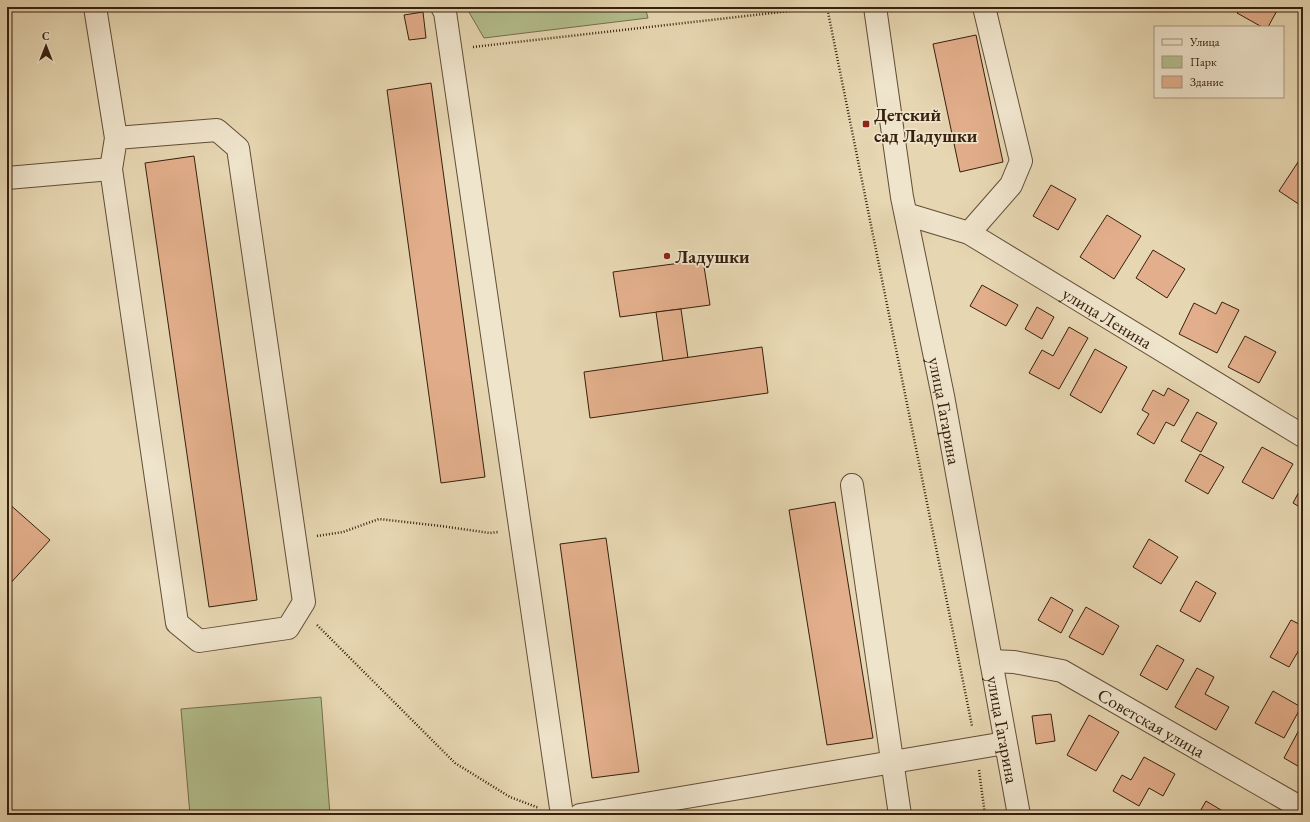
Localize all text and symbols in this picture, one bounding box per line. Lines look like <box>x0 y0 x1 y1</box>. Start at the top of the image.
north arrow <box>26 26 66 66</box>
legend <box>1154 26 1284 98</box>
text: С <box>42 29 50 43</box>
text: Улица <box>1189 34 1220 50</box>
text: Парк <box>1190 54 1217 70</box>
text: Здание <box>1190 74 1224 90</box>
place label: Детский сад Ладушки <box>874 103 978 147</box>
marker: Детский сад Ладушки <box>861 119 871 129</box>
place label: Ладушки <box>675 245 750 268</box>
marker: Ладушки <box>662 251 672 261</box>
street label: улица Ленина <box>1058 281 1157 354</box>
street label: улица Гагарина <box>924 355 967 467</box>
street label: улица Гагарина <box>982 674 1025 786</box>
street label: Советская улица <box>1094 682 1210 762</box>

